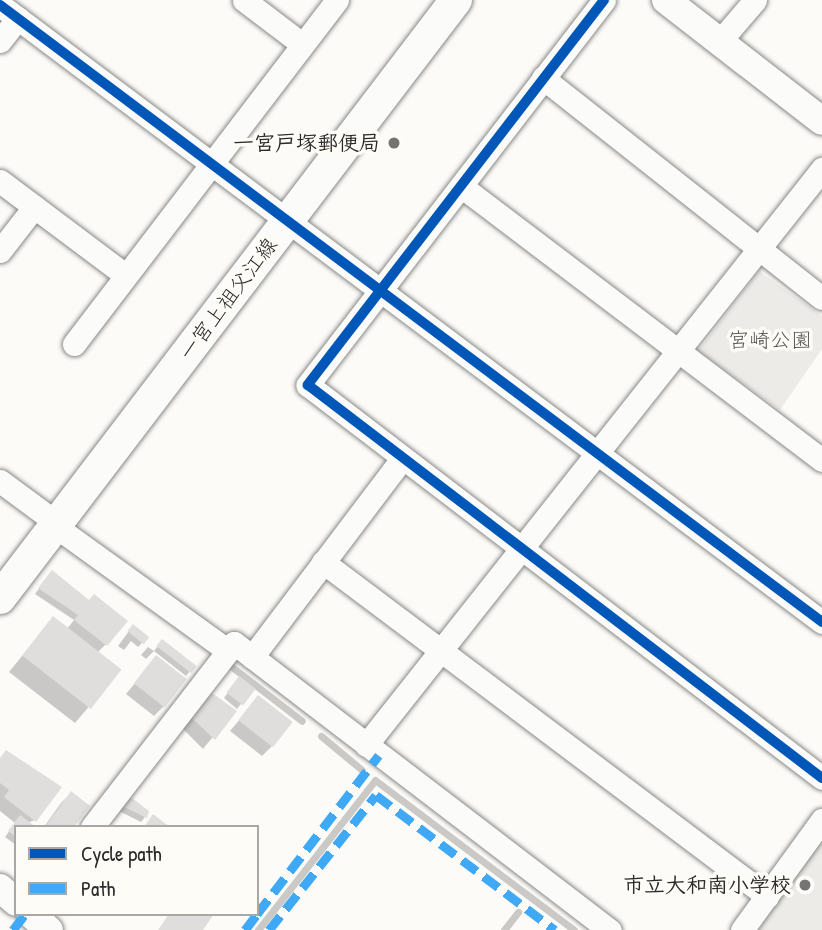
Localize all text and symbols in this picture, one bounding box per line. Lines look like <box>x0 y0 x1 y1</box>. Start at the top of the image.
place label: 一宮戸塚郵便局 <box>233 130 380 156</box>
marker: 一宮戸塚郵便局 <box>386 135 402 151</box>
street label: 一宮上祖父江線 <box>174 233 282 365</box>
park label: 宮崎公園 <box>728 327 812 353</box>
legend <box>14 825 259 916</box>
text: Cycle path <box>81 839 162 868</box>
place label: 市立大和南小学校 <box>623 872 791 898</box>
text: Path <box>81 874 115 903</box>
marker: 市立大和南小学校 <box>797 877 813 893</box>

